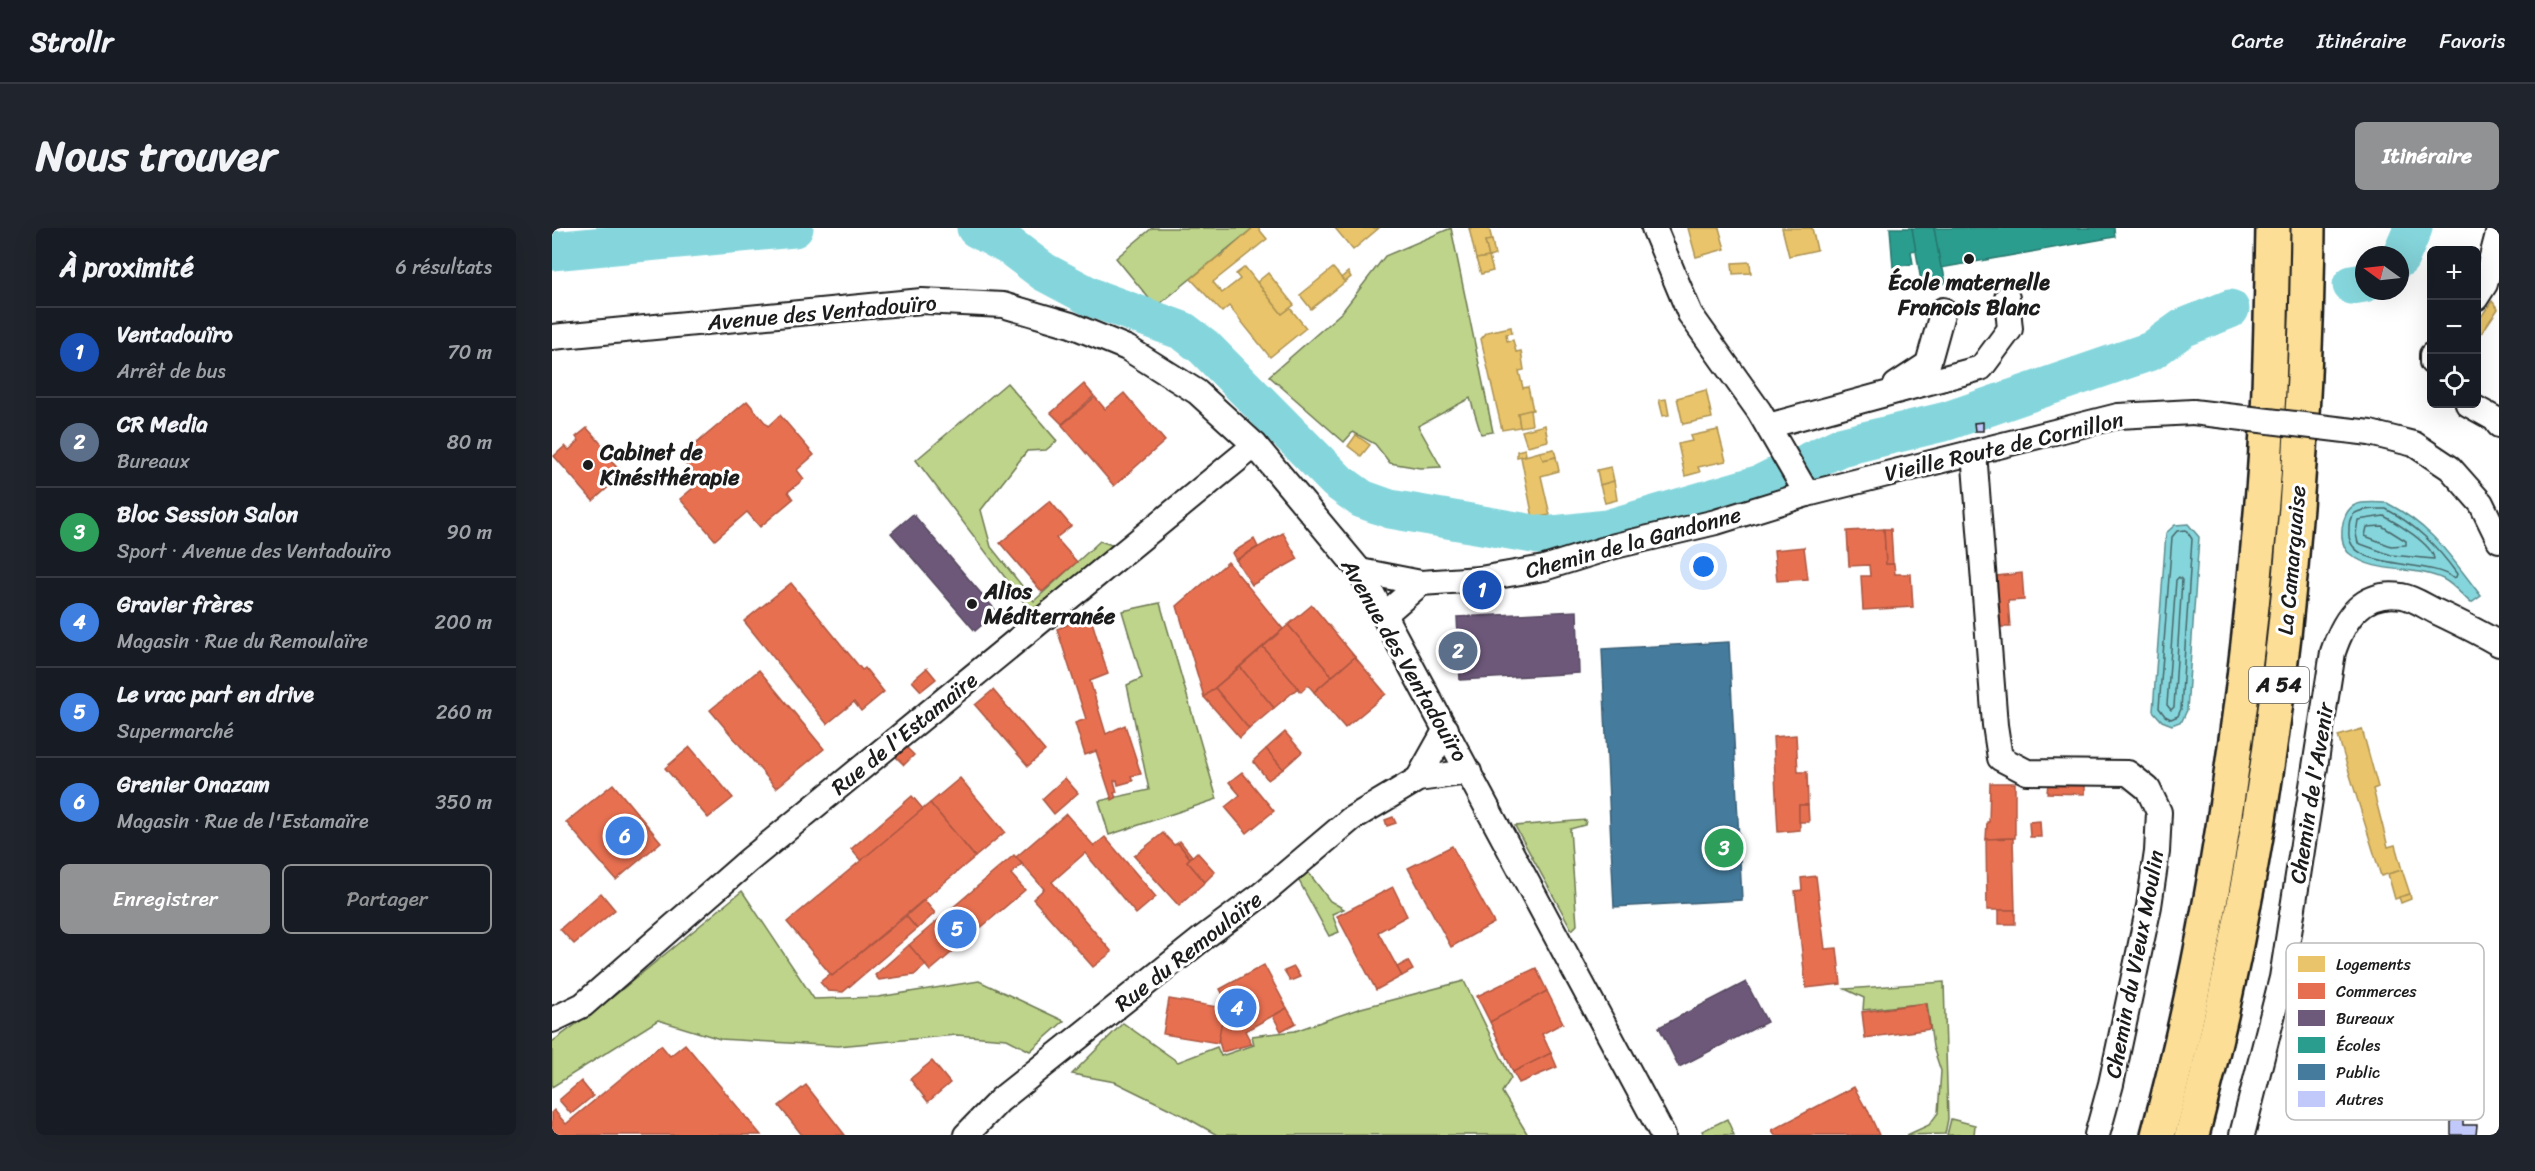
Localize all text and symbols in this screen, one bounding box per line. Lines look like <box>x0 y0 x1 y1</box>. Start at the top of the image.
text: Strollr <box>30 17 113 66</box>
text: Carte <box>2232 22 2284 60</box>
text: Itinéraire <box>2317 22 2407 60</box>
text: Favoris <box>2440 22 2505 60</box>
text: Nous trouver <box>36 119 276 193</box>
button: Itinéraire <box>2355 122 2499 190</box>
text: À proximité <box>60 244 194 290</box>
north arrow <box>2355 246 2409 300</box>
map controls <box>2427 246 2481 408</box>
button: + <box>2427 246 2481 300</box>
text: 6 résultats <box>396 250 492 285</box>
marker: École maternelle Francois Blanc <box>1962 252 1976 266</box>
place label: École maternelle Francois Blanc <box>1888 263 2050 327</box>
street label: Avenue des Ventadouïro <box>705 283 938 342</box>
button: − <box>2427 300 2481 354</box>
text: Ventadouïro <box>117 315 233 354</box>
text: 1 <box>75 335 84 370</box>
text: 70 m <box>447 335 492 370</box>
text: Arrêt de bus <box>117 354 226 389</box>
button: locate <box>2427 354 2481 408</box>
street label: Vieille Route de Cornillon <box>1881 400 2128 493</box>
text: CR Media <box>117 405 208 444</box>
text: 2 <box>74 425 85 460</box>
text: 80 m <box>447 425 492 460</box>
place label: Cabinet de Kinésithérapie <box>599 433 740 497</box>
text: Bureaux <box>117 444 190 479</box>
marker: Cabinet de Kinésithérapie <box>581 458 595 472</box>
street label: La Camarguaise <box>2266 484 2317 637</box>
text: Bloc Session Salon <box>117 495 298 534</box>
street label: Chemin de la Gandonne <box>1521 495 1746 590</box>
text: 3 <box>74 515 85 550</box>
text: 90 m <box>447 515 492 550</box>
text: Sport · Avenue des Ventadouïro <box>117 534 391 569</box>
street label: Avenue des Ventadouïro <box>1330 550 1479 770</box>
your location <box>1689 552 1718 581</box>
pin: 1 <box>1462 568 1502 613</box>
place label: Alios Méditerranée <box>983 572 1116 636</box>
text: Gravier frères <box>117 585 253 624</box>
marker: Alios Méditerranée <box>965 597 979 611</box>
text: 4 <box>73 605 86 640</box>
text: 200 m <box>435 605 492 640</box>
text: Magasin · Rue du Remoulaïre <box>117 624 368 659</box>
pin: 2 <box>1438 628 1478 674</box>
street label: Rue de l'Estamaïre <box>822 661 987 805</box>
road number: A 54 <box>2249 667 2309 703</box>
text: Le vrac part en drive <box>117 675 314 714</box>
text: 5 <box>73 695 86 730</box>
text: 260 m <box>436 695 492 730</box>
street label: Chemin de l'Avenir <box>2278 698 2345 886</box>
text: Supermarché <box>117 714 234 749</box>
text: Grenier Onazam <box>117 765 270 804</box>
text: 6 <box>74 785 85 820</box>
text: 350 m <box>436 785 492 820</box>
text: Magasin · Rue de l'Estamaïre <box>117 804 369 839</box>
pin: 6 <box>606 814 644 858</box>
pin: 3 <box>1704 826 1744 870</box>
street label: Chemin du Vieux Moulin <box>2093 847 2176 1081</box>
button: Enregistrer <box>60 864 270 934</box>
button: Partager <box>282 864 492 934</box>
street label: Rue du Remoulaïre <box>1106 881 1271 1022</box>
pin: 5 <box>938 906 976 952</box>
legend <box>2286 943 2484 1120</box>
text: Logements <box>2336 950 2412 979</box>
text: Commerces <box>2336 977 2417 1006</box>
pin: 4 <box>1218 986 1256 1030</box>
text: Bureaux <box>2336 1004 2395 1033</box>
text: Écoles <box>2336 1031 2381 1060</box>
text: Public <box>2336 1058 2380 1087</box>
text: Autres <box>2335 1085 2384 1114</box>

